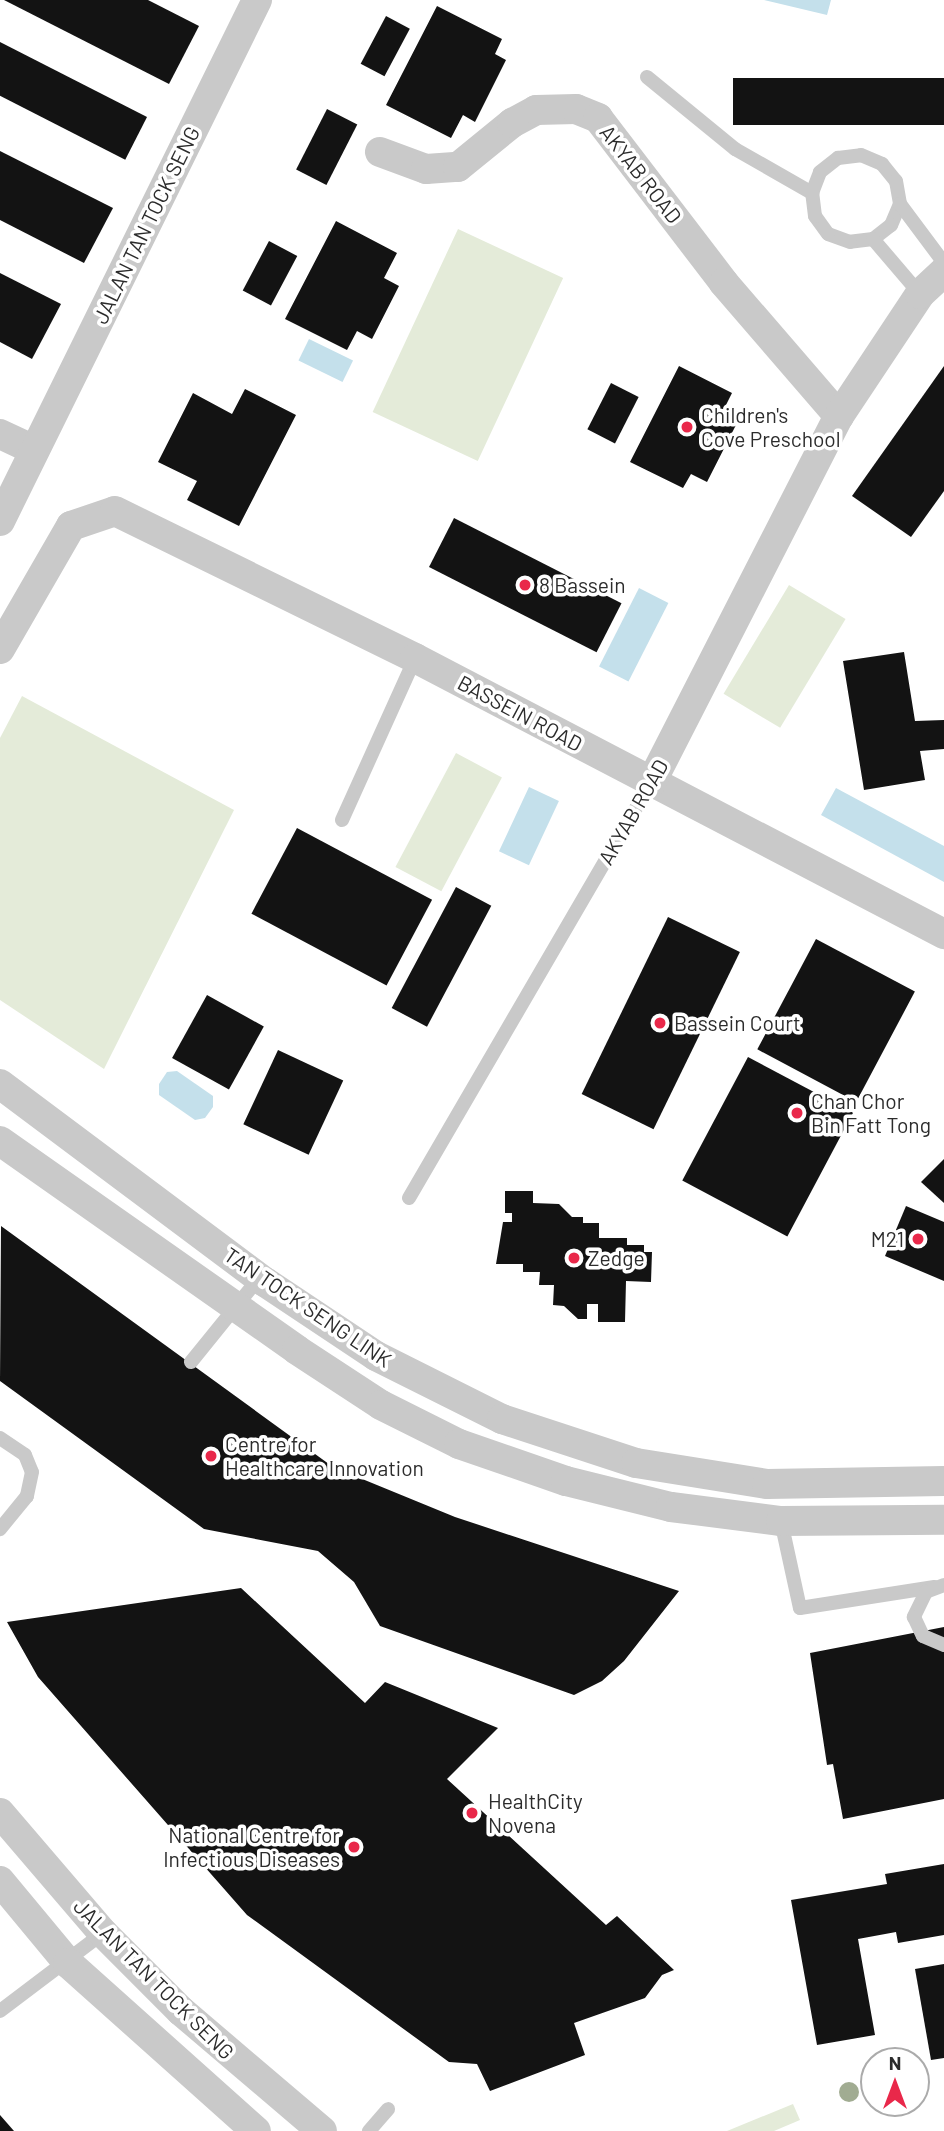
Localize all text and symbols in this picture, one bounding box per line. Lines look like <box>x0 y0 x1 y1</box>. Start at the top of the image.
street label: AKYAB ROAD <box>595 120 687 228</box>
street label: JALAN TAN TOCK SENG <box>87 122 205 328</box>
place label: Children's Cove Preschool <box>701 402 841 452</box>
marker: Children's Cove Preschool <box>679 419 695 435</box>
place label: 8 Bassein <box>539 572 626 598</box>
marker: 8 Bassein <box>517 577 533 593</box>
street label: BASSEIN ROAD <box>453 670 587 756</box>
street label: AKYAB ROAD <box>593 755 673 869</box>
place label: Bassein Court <box>674 1010 801 1036</box>
marker: Bassein Court <box>652 1015 668 1031</box>
place label: Chan Chor Bin Fatt Tong <box>811 1088 931 1138</box>
marker: Chan Chor Bin Fatt Tong <box>789 1105 805 1121</box>
place label: M21 <box>871 1226 904 1252</box>
marker: M21 <box>910 1231 926 1247</box>
street label: TAN TOCK SENG LINK <box>220 1242 396 1372</box>
place label: Zedge <box>588 1245 645 1271</box>
marker: Zedge <box>566 1250 582 1266</box>
place label: Centre for Healthcare Innovation <box>225 1431 424 1481</box>
marker: Centre for Healthcare Innovation <box>203 1448 219 1464</box>
place label: HealthCity Novena <box>488 1788 583 1838</box>
marker: HealthCity Novena <box>462 1803 482 1823</box>
place label: National Centre for Infectious Diseases <box>163 1822 340 1872</box>
marker: National Centre for Infectious Diseases <box>346 1839 362 1855</box>
street label: JALAN TAN TOCK SENG <box>69 1894 239 2064</box>
north arrow <box>860 2047 930 2117</box>
text: N <box>889 2051 901 2074</box>

